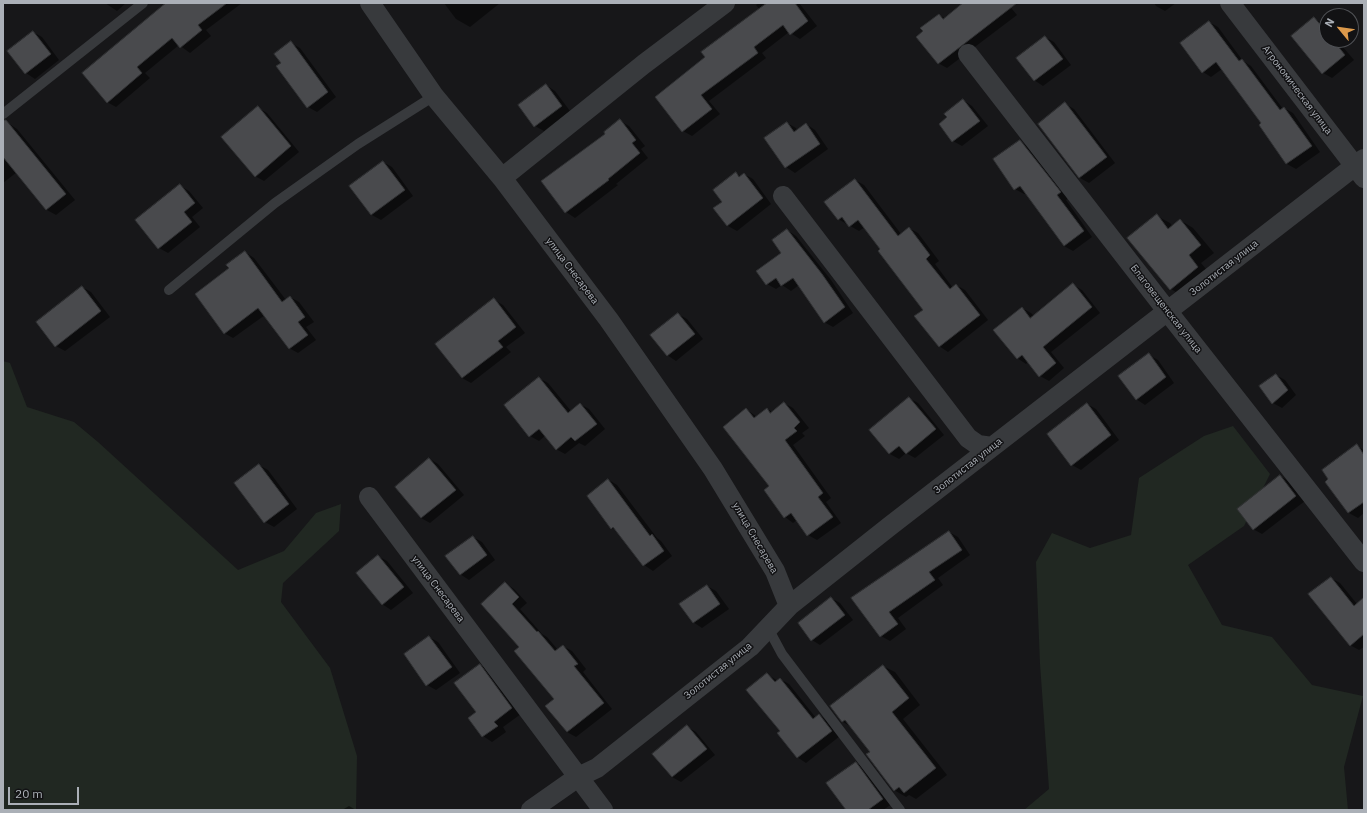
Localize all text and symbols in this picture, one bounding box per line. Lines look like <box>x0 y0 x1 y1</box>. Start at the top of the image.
north arrow <box>1319 8 1359 48</box>
text: N <box>1321 16 1337 30</box>
street label: Агрономическая улица <box>1260 43 1334 137</box>
street label: улица Снесарева <box>543 235 601 307</box>
street label: Золотистая улица <box>1187 238 1261 298</box>
street label: Благовещенская улица <box>1128 262 1204 356</box>
street label: Золотистая улица <box>931 436 1005 496</box>
street label: улица Снесарева <box>730 500 780 576</box>
street label: улица Снесарева <box>409 553 467 625</box>
street label: Золотистая улица <box>682 640 754 702</box>
scale bar <box>10 779 81 805</box>
text: 20 m <box>15 786 43 801</box>

